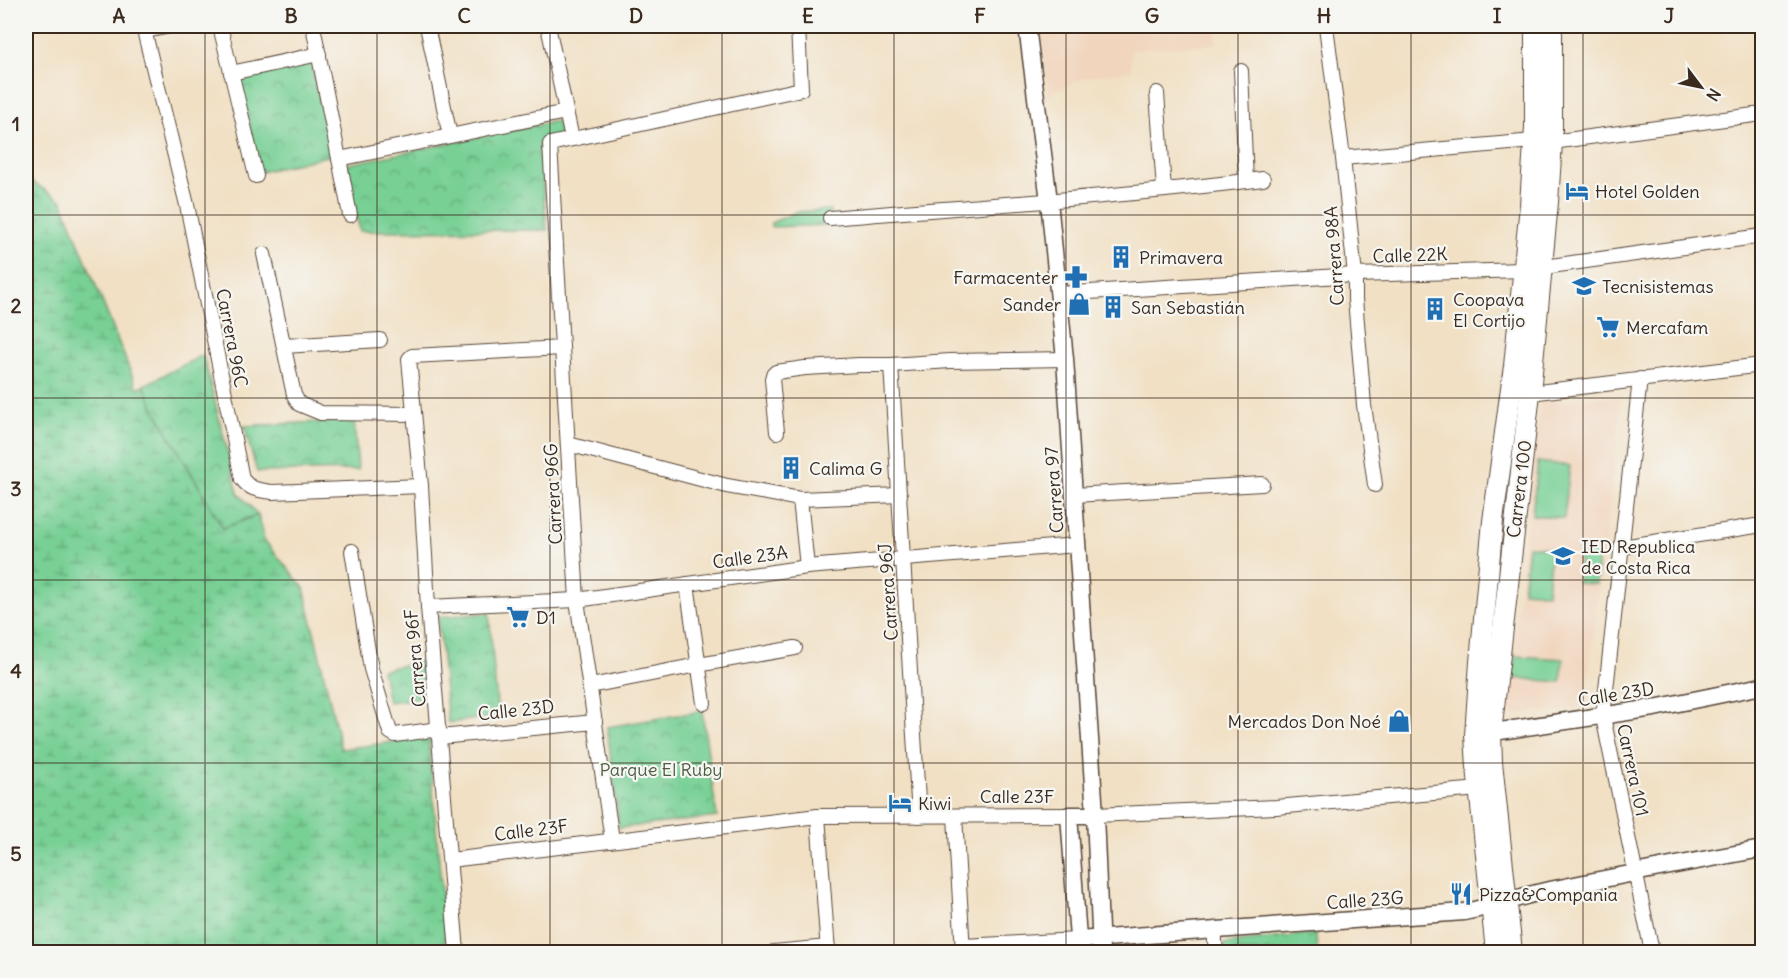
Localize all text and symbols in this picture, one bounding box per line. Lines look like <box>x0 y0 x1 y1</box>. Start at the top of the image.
text: A <box>113 3 126 28</box>
text: B <box>284 3 298 28</box>
text: C <box>457 3 471 28</box>
text: D <box>629 3 643 28</box>
text: E <box>802 3 814 28</box>
text: F <box>974 3 986 28</box>
text: G <box>1145 3 1159 28</box>
text: H <box>1317 3 1331 28</box>
text: I <box>1493 3 1502 28</box>
text: J <box>1664 3 1675 28</box>
north arrow <box>1671 57 1731 117</box>
text: N <box>1702 85 1725 105</box>
text: 1 <box>12 111 20 136</box>
hotel icon: Hotel Golden <box>1564 178 1590 204</box>
place label: Hotel Golden <box>1595 180 1700 203</box>
street label: Carrera 98A <box>1319 205 1349 307</box>
street label: Calle 22K <box>1372 242 1448 268</box>
building icon: Primavera <box>1108 244 1134 270</box>
place label: Primavera <box>1139 246 1223 269</box>
pharmacy icon: Farmacenter <box>1063 264 1089 290</box>
place label: Farmacenter <box>953 266 1059 289</box>
school or university icon: Tecnisistemas <box>1571 273 1597 299</box>
place label: Tecnisistemas <box>1602 275 1714 298</box>
street label: Carrera 96C <box>211 287 253 389</box>
place label: Coopava El Cortijo <box>1453 288 1525 332</box>
shop icon: Sander <box>1066 291 1092 317</box>
text: 2 <box>11 293 22 318</box>
place label: Sander <box>1003 293 1062 316</box>
building icon: San Sebastián <box>1100 294 1126 320</box>
place label: San Sebastián <box>1131 296 1245 319</box>
building icon: Coopava El Cortijo <box>1422 296 1448 322</box>
supermarket icon: Mercafam <box>1595 314 1621 340</box>
place label: Mercafam <box>1626 316 1709 339</box>
street label: Carrera 100 <box>1502 439 1536 539</box>
street label: Carrera 96G <box>539 443 567 545</box>
street label: Carrera 97 <box>1039 446 1068 534</box>
building icon: Calima G <box>778 455 804 481</box>
place label: Calima G <box>809 457 882 480</box>
text: 3 <box>10 476 22 501</box>
place label: IED Republica de Costa Rica <box>1581 535 1695 579</box>
street label: Calle 23A <box>711 540 789 574</box>
street label: Carrera 96J <box>873 542 903 642</box>
school or university icon: IED Republica de Costa Rica <box>1550 543 1576 569</box>
supermarket icon: D1 <box>505 604 531 630</box>
place label: D1 <box>536 606 556 629</box>
street label: Carrera 96F <box>399 608 431 708</box>
text: 4 <box>10 658 22 683</box>
street label: Calle 23D <box>1576 677 1656 711</box>
street label: Calle 23D <box>477 695 555 725</box>
shop icon: Mercados Don Noé <box>1386 708 1412 734</box>
place label: Mercados Don Noé <box>1228 710 1381 733</box>
street label: Carrera 101 <box>1612 722 1654 818</box>
park label: Parque El Ruby <box>599 758 723 781</box>
street label: Calle 23F <box>980 785 1054 808</box>
hotel icon: Kiwi <box>887 790 913 816</box>
place label: Kiwi <box>918 792 951 815</box>
street label: Calle 23F <box>493 814 569 846</box>
text: 5 <box>10 841 22 866</box>
restaurant icon: Pizza&Compania <box>1448 881 1474 907</box>
place label: Pizza&Compania <box>1479 883 1618 906</box>
street label: Calle 23G <box>1326 886 1404 914</box>

